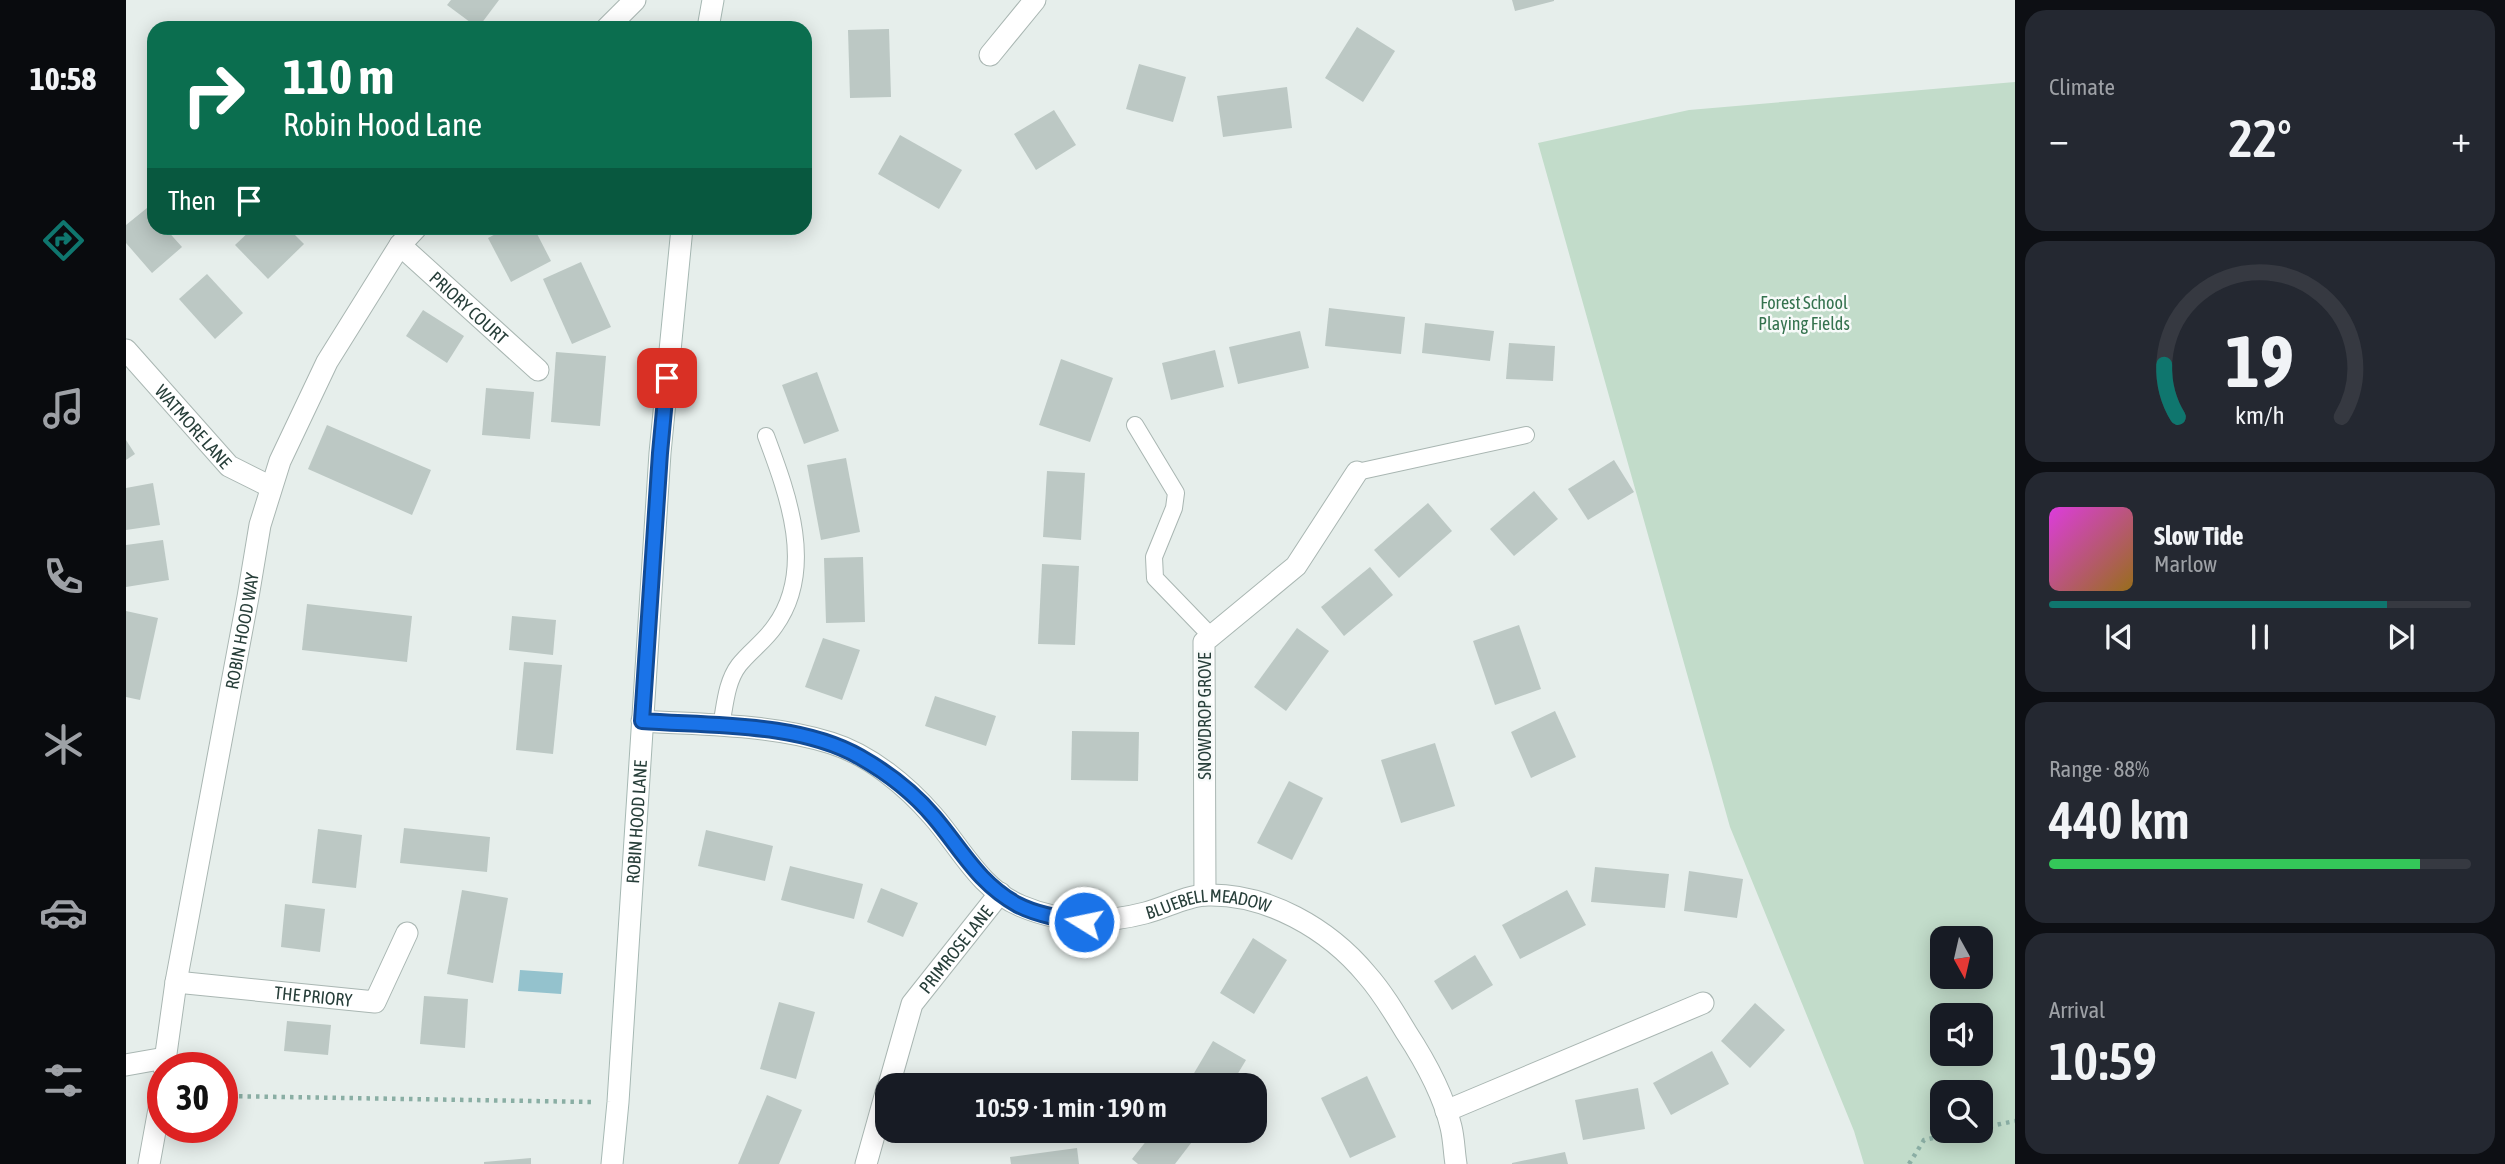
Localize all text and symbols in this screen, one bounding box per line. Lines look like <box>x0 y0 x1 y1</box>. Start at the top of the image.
text: 110 m <box>283 48 394 104</box>
icon: right <box>168 49 259 140</box>
text: 10:58 <box>30 60 96 97</box>
text: Climate <box>2049 74 2115 100</box>
text: Robin Hood Lane <box>283 106 482 143</box>
text: 22° <box>2228 108 2292 168</box>
text: − <box>2049 117 2069 160</box>
text: + <box>2451 117 2471 160</box>
icon: arrive <box>230 182 268 220</box>
text: Then <box>168 186 216 216</box>
icon: directions <box>39 216 88 265</box>
street label: PRIORY COURT <box>426 267 512 348</box>
park label: Forest School Playing Fields <box>1758 292 1850 334</box>
text: 19 <box>2226 320 2294 403</box>
pin <box>637 348 697 408</box>
icon: arrive <box>648 359 686 397</box>
street label: WATMORE LANE <box>151 380 236 473</box>
icon: music <box>39 384 88 433</box>
text: km/h <box>2235 401 2285 429</box>
text: Slow Tide <box>2154 521 2244 551</box>
text: Marlow <box>2154 551 2217 577</box>
icon: phone <box>39 552 88 601</box>
street label: ROBIN HOOD WAY <box>220 571 262 691</box>
icon: previous <box>2100 618 2138 656</box>
icon: pause <box>2241 618 2279 656</box>
icon: next <box>2382 618 2420 656</box>
street label: SNOWDROP GROVE <box>1194 652 1215 780</box>
icon: climate <box>39 720 88 769</box>
text: Range · 88% <box>2049 756 2149 782</box>
street label: ROBIN HOOD LANE <box>622 759 651 884</box>
text: 440 km <box>2049 790 2190 850</box>
street label: BLUEBELL MEADOW <box>1143 884 1274 923</box>
position arrow <box>1047 885 1121 959</box>
icon: car <box>39 888 88 937</box>
street label: PRIMROSE LANE <box>914 901 997 997</box>
north arrow <box>1930 926 1993 989</box>
map controls <box>1930 926 1993 1143</box>
street label: THE PRIORY <box>273 981 353 1010</box>
text: Arrival <box>2049 997 2105 1023</box>
button: sound <box>1930 1003 1993 1066</box>
text: 10:59 <box>2049 1031 2157 1091</box>
speed limit sign: 30 <box>147 1052 238 1143</box>
icon: filters <box>39 1056 88 1105</box>
button: search <box>1930 1080 1993 1143</box>
text: 10:59 · 1 min · 190 m <box>975 1093 1167 1123</box>

